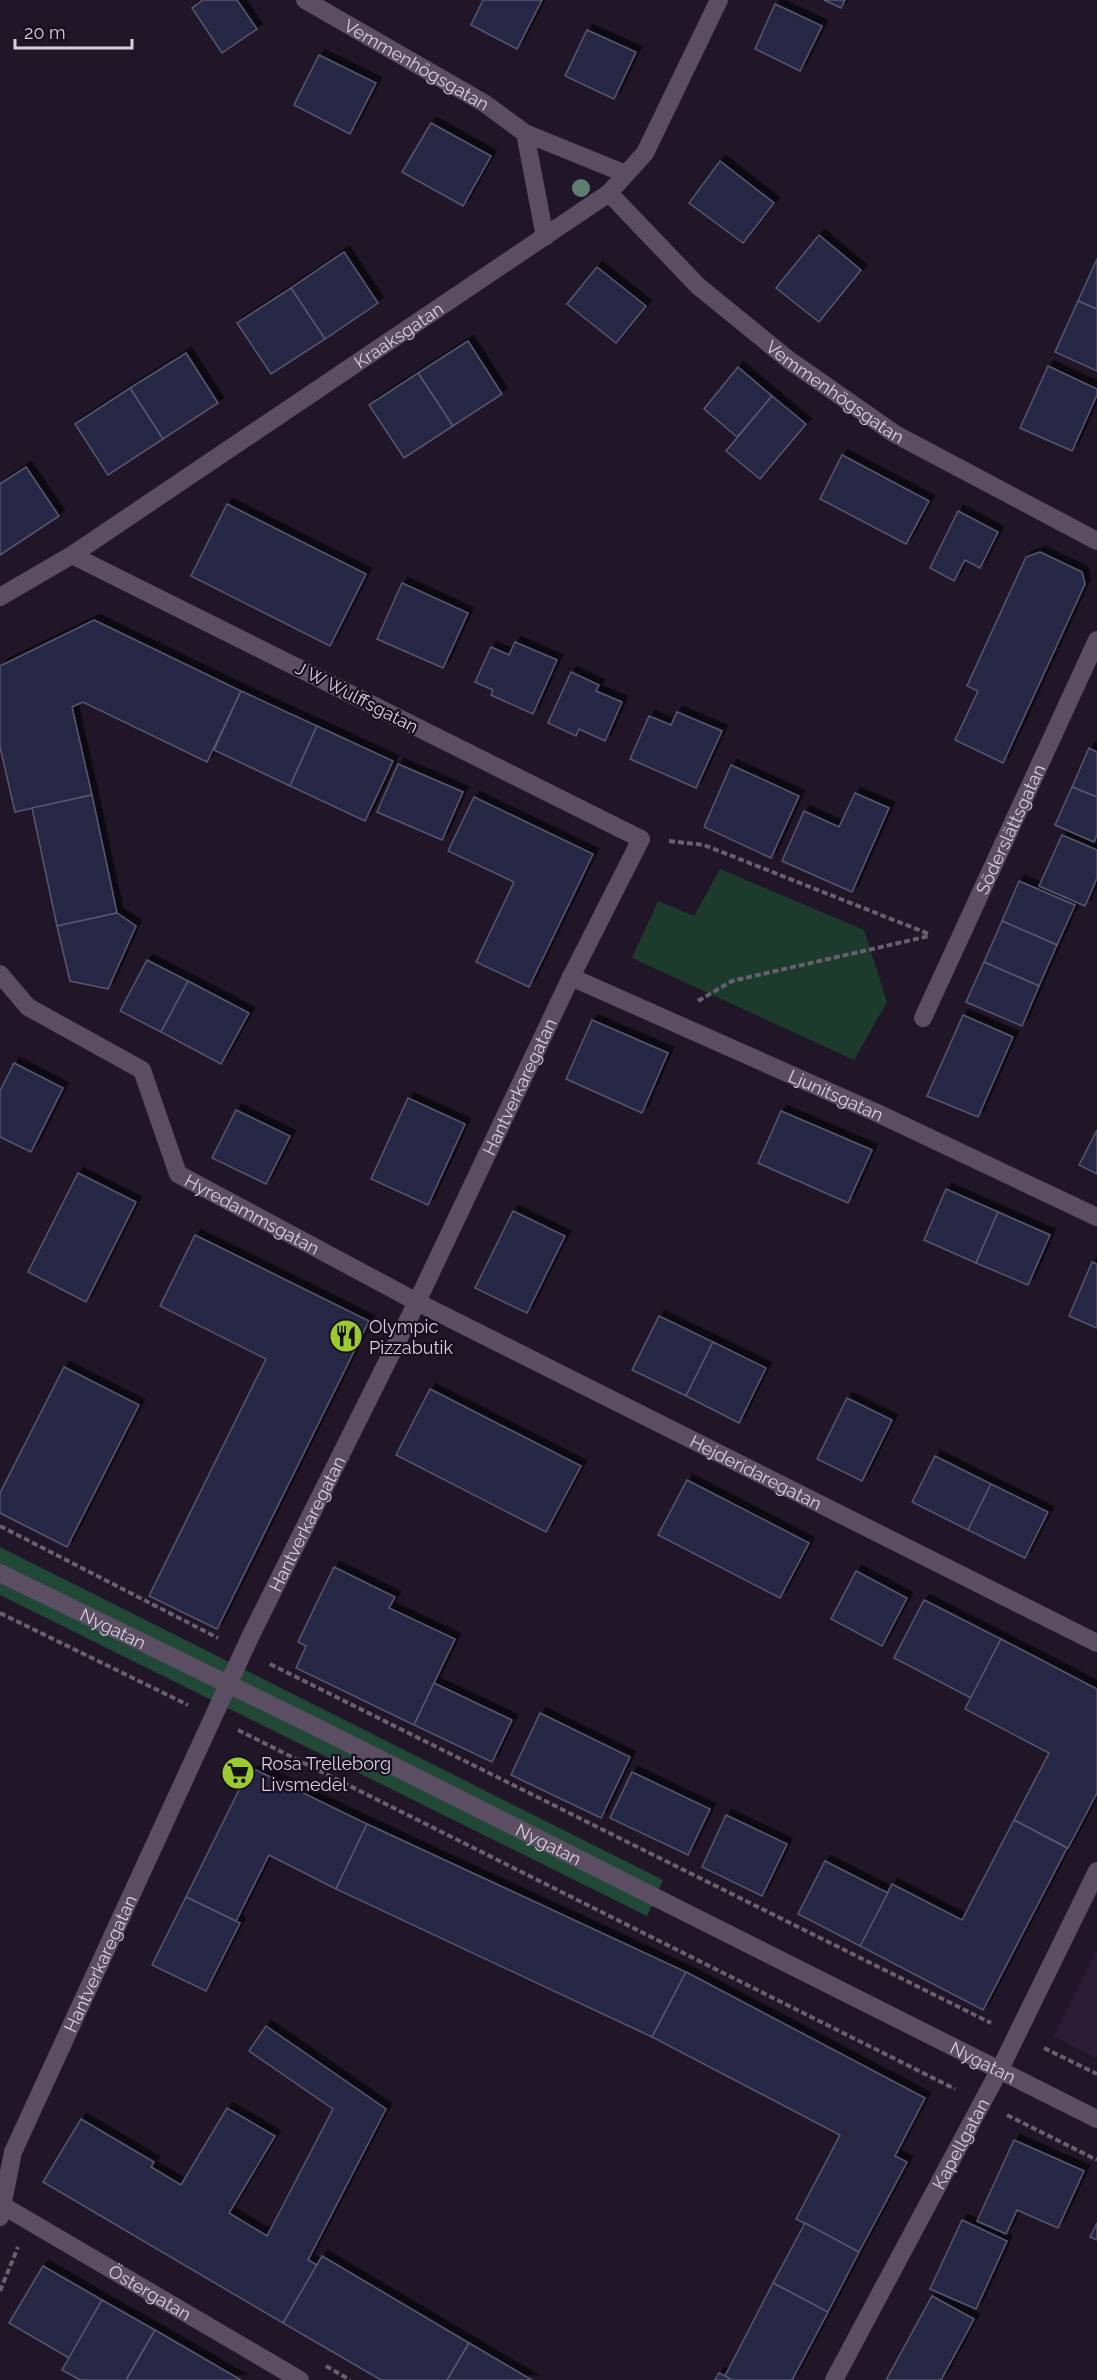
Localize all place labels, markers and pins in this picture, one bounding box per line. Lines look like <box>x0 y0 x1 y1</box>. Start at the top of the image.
place label: Olympic Pizzabutik <box>369 1316 453 1358</box>
restaurant icon: Olympic Pizzabutik <box>328 1318 364 1354</box>
place label: Rosa Trelleborg Livsmedel <box>261 1753 391 1795</box>
supermarket icon: Rosa Trelleborg Livsmedel <box>220 1755 256 1791</box>

